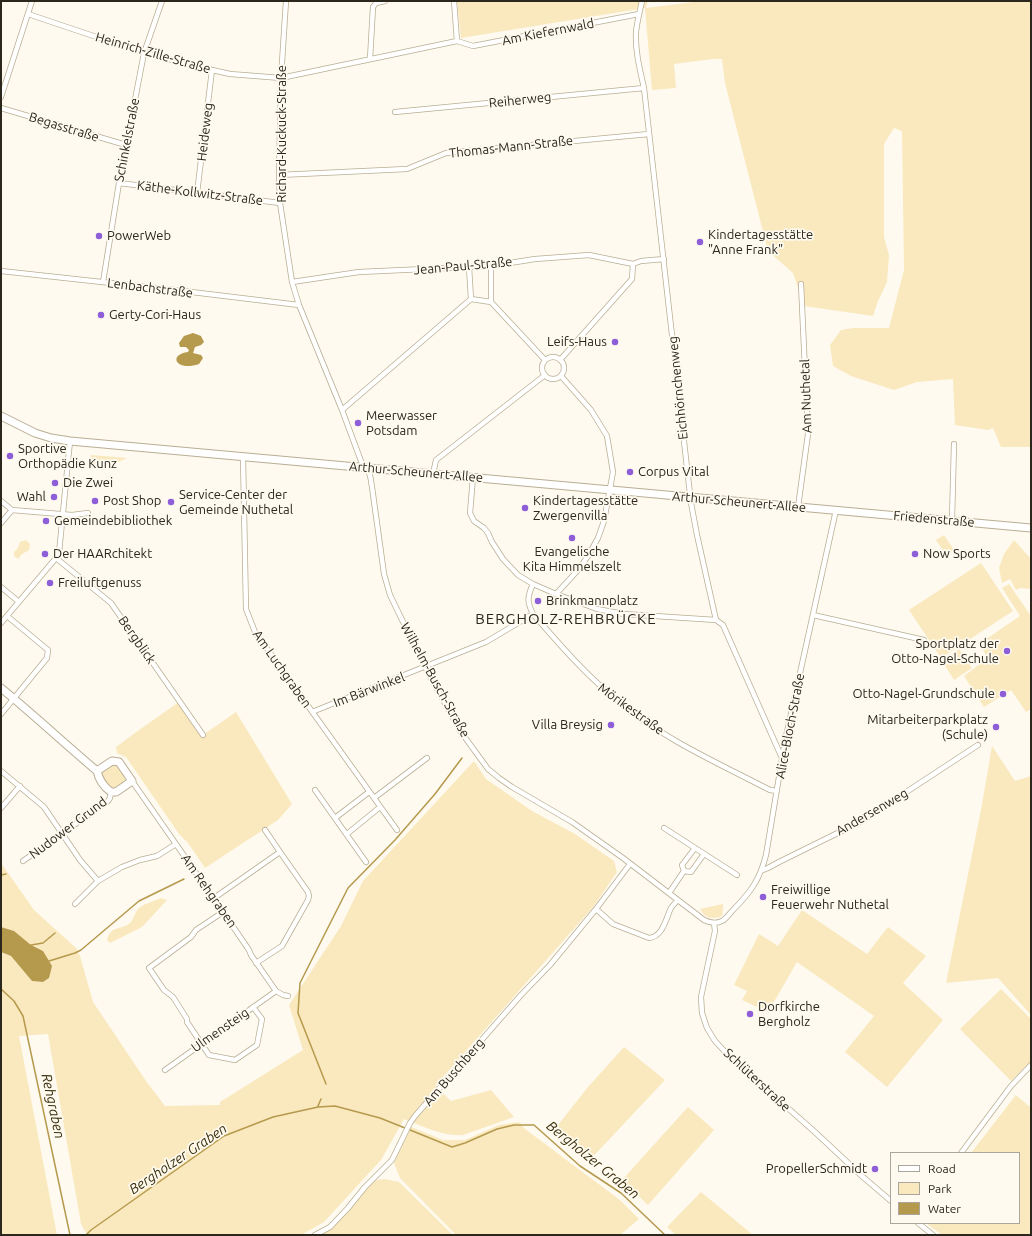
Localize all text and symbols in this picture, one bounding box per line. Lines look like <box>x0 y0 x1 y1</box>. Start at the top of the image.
street label: Am Kiefernwald <box>501 15 595 49</box>
street label: Heinrich-Zille-Straße <box>94 29 212 77</box>
street label: Richard-Kuckuck-Straße <box>274 65 290 203</box>
street label: Reiherweg <box>488 89 552 111</box>
street label: Schinkelstraße <box>111 97 143 183</box>
street label: Heideweg <box>194 102 216 162</box>
street label: Begasstraße <box>27 109 101 145</box>
street label: Thomas-Mann-Straße <box>448 133 574 161</box>
street label: Käthe-Kollwitz-Straße <box>136 178 264 208</box>
place label: Kindertagesstätte "Anne Frank" <box>708 227 813 258</box>
place label: PowerWeb <box>107 228 171 244</box>
marker: PowerWeb <box>94 231 104 241</box>
marker: Kindertagesstätte "Anne Frank" <box>695 237 705 247</box>
street label: Jean-Paul-Straße <box>413 254 513 278</box>
street label: Lenbachstraße <box>106 275 194 301</box>
place label: Gerty-Cori-Haus <box>109 307 201 323</box>
marker: Gerty-Cori-Haus <box>96 310 106 320</box>
place label: Leifs-Haus <box>547 334 607 350</box>
street label: Eichhörnchenweg <box>665 335 691 441</box>
marker: Leifs-Haus <box>610 337 620 347</box>
street label: Am Nuthetal <box>797 359 815 433</box>
place label: Meerwasser Potsdam <box>366 408 437 439</box>
marker: Meerwasser Potsdam <box>353 418 363 428</box>
place label: Sportive Orthopädie Kunz <box>18 441 117 472</box>
marker: Sportive Orthopädie Kunz <box>5 451 15 461</box>
street label: Arthur-Scheunert-Allee <box>348 458 484 486</box>
place label: Corpus Vital <box>638 464 709 480</box>
marker: Corpus Vital <box>625 467 635 477</box>
place label: Die Zwei <box>63 475 113 491</box>
marker: Die Zwei <box>50 478 60 488</box>
place label: Service-Center der Gemeinde Nuthetal <box>179 487 293 518</box>
street label: Arthur-Scheunert-Allee <box>671 488 807 516</box>
place label: Wahl <box>17 489 46 505</box>
marker: Wahl <box>49 492 59 502</box>
place label: Post Shop <box>103 493 161 509</box>
place label: Kindertagesstätte Zwergenvilla <box>533 493 638 524</box>
marker: Post Shop <box>90 496 100 506</box>
marker: Service-Center der Gemeinde Nuthetal <box>166 497 176 507</box>
marker: Kindertagesstätte Zwergenvilla <box>520 503 530 513</box>
street label: Friedenstraße <box>893 508 975 530</box>
place label: Gemeindebibliothek <box>54 513 172 529</box>
marker: Gemeindebibliothek <box>41 516 51 526</box>
marker: Evangelische Kita Himmelszelt <box>567 533 577 543</box>
place label: Evangelische Kita Himmelszelt <box>523 544 621 575</box>
place label: Der HAARchitekt <box>53 546 152 562</box>
place label: Now Sports <box>923 546 991 562</box>
marker: Der HAARchitekt <box>40 549 50 559</box>
marker: Now Sports <box>910 549 920 559</box>
place label: Freiluftgenuss <box>58 575 142 591</box>
marker: Freiluftgenuss <box>45 578 55 588</box>
place label: Brinkmannplatz <box>546 593 638 609</box>
marker: Brinkmannplatz <box>533 596 543 606</box>
district label: BERGHOLZ-REHBRÜCKE <box>475 610 657 628</box>
street label: Bergblick <box>115 613 159 667</box>
street label: Wilhelm-Busch-Straße <box>397 620 473 740</box>
street label: Am Luchgraben <box>249 627 315 711</box>
place label: Sportplatz der Otto-Nagel-Schule <box>891 636 999 667</box>
marker: Sportplatz der Otto-Nagel-Schule <box>1002 646 1012 656</box>
street label: Im Bärwinkel <box>331 669 407 711</box>
street label: Alice-Bloch-Straße <box>772 672 808 780</box>
street label: Mörikestraße <box>595 680 667 738</box>
place label: Otto-Nagel-Grundschule <box>852 686 995 702</box>
marker: Otto-Nagel-Grundschule <box>998 689 1008 699</box>
place label: Mitarbeiterparkplatz (Schule) <box>867 712 988 743</box>
place label: Villa Breysig <box>532 717 603 733</box>
marker: Villa Breysig <box>606 720 616 730</box>
marker: Mitarbeiterparkplatz (Schule) <box>991 722 1001 732</box>
street label: Andersenweg <box>833 785 911 839</box>
street label: Nudower Grund <box>26 794 110 862</box>
street label: Am Rehgraben <box>178 851 240 931</box>
place label: Freiwillige Feuerwehr Nuthetal <box>771 882 889 913</box>
marker: Freiwillige Feuerwehr Nuthetal <box>758 892 768 902</box>
place label: Dorfkirche Bergholz <box>758 999 820 1030</box>
street label: Ulmensteig <box>188 1004 252 1056</box>
marker: Dorfkirche Bergholz <box>745 1009 755 1019</box>
street label: Am Buschberg <box>420 1035 488 1109</box>
street label: Schlüterstraße <box>720 1045 794 1115</box>
water label: Rehgraben <box>38 1072 68 1140</box>
water label: Bergholzer Graben <box>543 1117 643 1203</box>
water label: Bergholzer Graben <box>126 1120 230 1198</box>
legend <box>890 1152 1020 1224</box>
place label: PropellerSchmidt <box>766 1161 867 1177</box>
text: Road <box>928 1162 956 1175</box>
marker: PropellerSchmidt <box>870 1164 880 1174</box>
text: Park <box>928 1182 952 1195</box>
text: Water <box>928 1202 961 1215</box>

